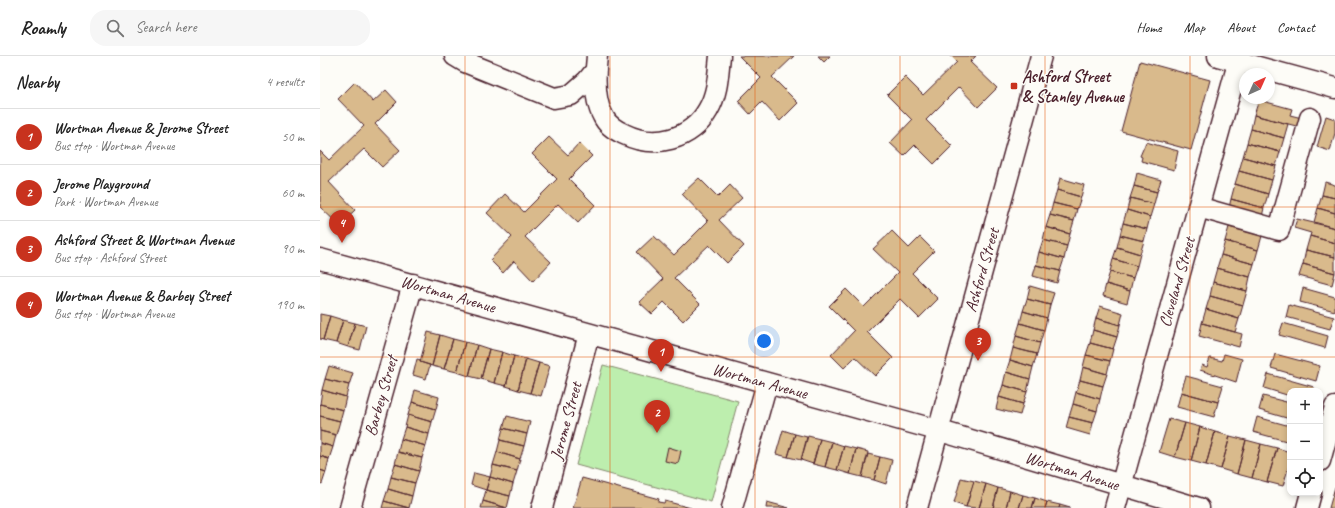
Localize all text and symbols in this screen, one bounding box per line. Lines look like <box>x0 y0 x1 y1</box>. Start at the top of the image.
search box <box>90 10 370 46</box>
text: Roamly <box>20 16 66 40</box>
icon: search <box>104 17 126 39</box>
text: Search here <box>136 18 197 37</box>
text: Home <box>1136 19 1162 36</box>
text: Map <box>1184 19 1205 36</box>
text: About <box>1227 19 1255 36</box>
text: Contact <box>1277 19 1315 36</box>
place label: Ashford Street & Stanley Avenue <box>1022 66 1125 107</box>
north arrow <box>1239 68 1275 104</box>
text: Nearby <box>16 72 59 93</box>
text: 4 results <box>266 74 304 90</box>
marker: Ashford Street & Stanley Avenue <box>1009 81 1019 91</box>
text: Wortman Avenue & Jerome Street <box>54 119 228 138</box>
text: 1 <box>26 129 32 145</box>
text: 50 m <box>282 129 304 145</box>
text: Bus stop · Wortman Avenue <box>54 138 174 154</box>
text: Jerome Playground <box>54 175 148 194</box>
text: 2 <box>26 185 32 201</box>
text: 60 m <box>282 185 304 201</box>
text: Park · Wortman Avenue <box>54 194 158 210</box>
pin: 4 <box>329 210 355 243</box>
street label: Ashford Street <box>960 223 1005 314</box>
text: Ashford Street & Wortman Avenue <box>54 231 234 250</box>
street label: Cleveland Street <box>1154 232 1201 329</box>
text: 3 <box>26 241 32 257</box>
text: 90 m <box>282 241 304 257</box>
text: Bus stop · Ashford Street <box>54 250 166 266</box>
street label: Wortman Avenue <box>398 271 499 318</box>
text: Wortman Avenue & Barbey Street <box>54 287 230 306</box>
text: 4 <box>26 297 32 313</box>
text: 190 m <box>276 297 304 313</box>
text: Bus stop · Wortman Avenue <box>54 306 174 322</box>
pin: 3 <box>965 328 991 361</box>
your location <box>754 331 774 351</box>
pin: 1 <box>648 339 674 372</box>
street label: Barbey Street <box>360 351 403 438</box>
street label: Wortman Avenue <box>710 358 811 404</box>
street label: Jerome Street <box>545 378 587 463</box>
map controls <box>1287 388 1323 496</box>
button: + <box>1287 388 1323 424</box>
pin: 2 <box>644 400 670 433</box>
button: − <box>1287 424 1323 460</box>
street label: Wortman Avenue <box>1022 447 1123 496</box>
button: locate <box>1287 460 1323 496</box>

